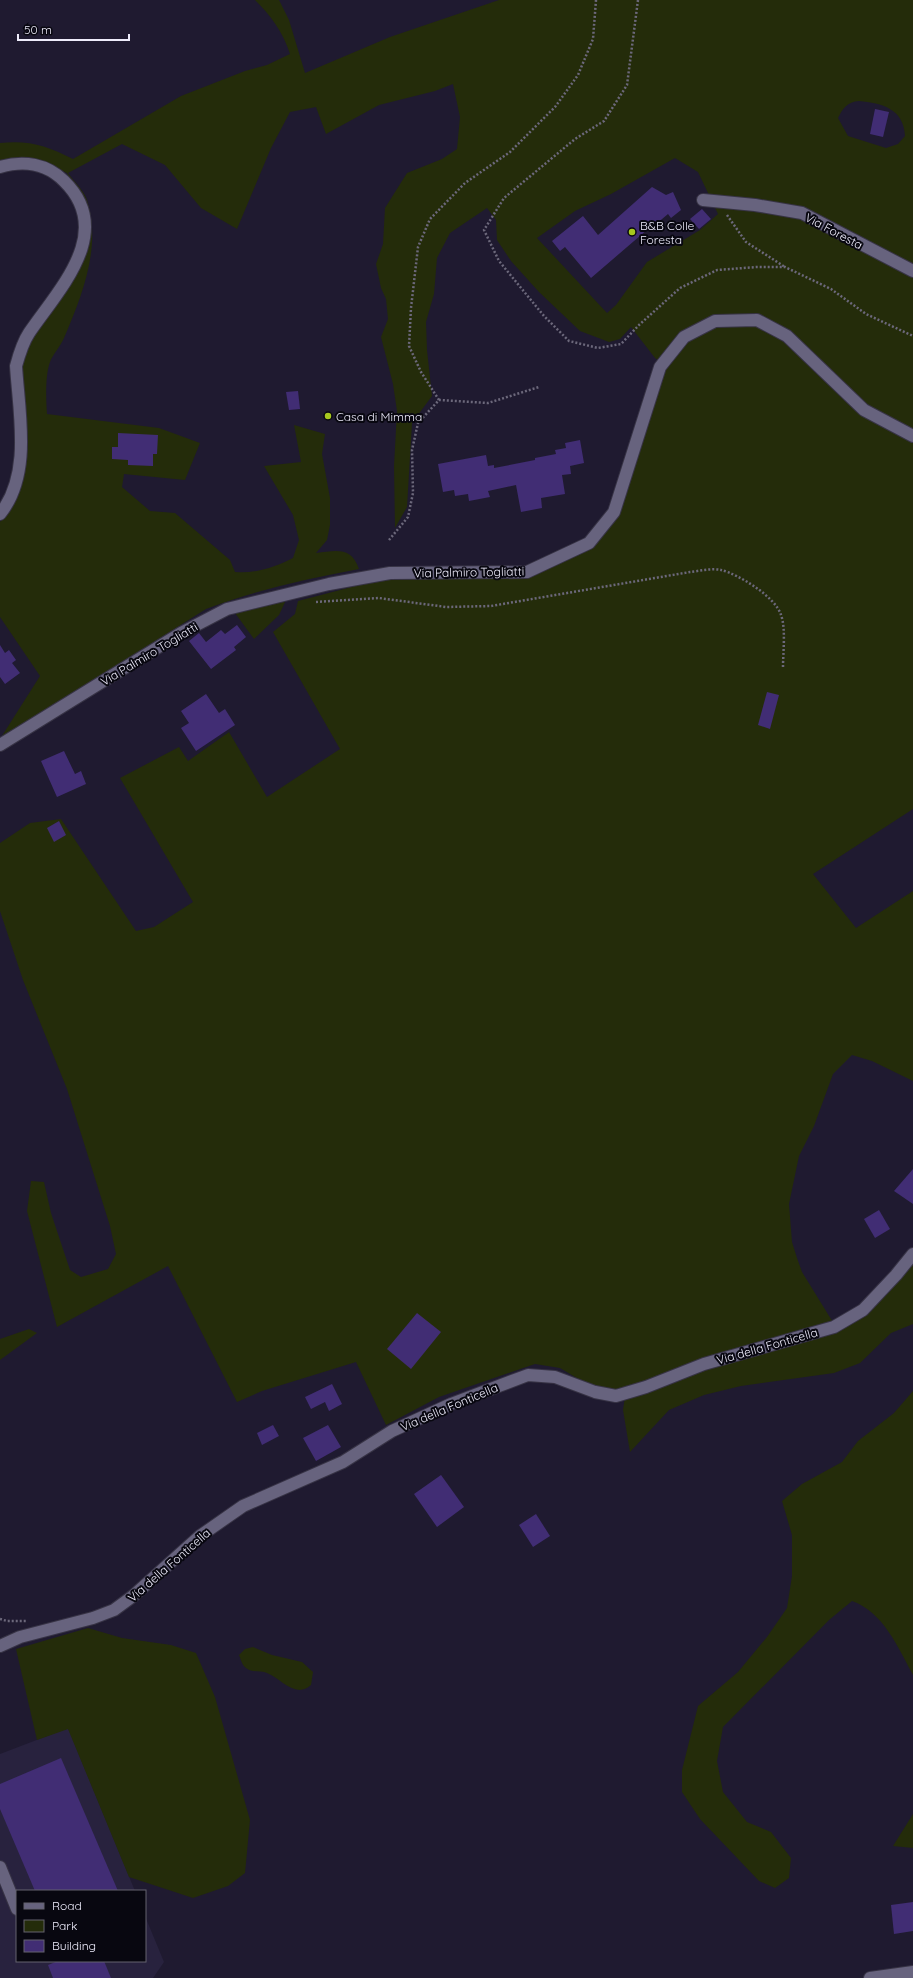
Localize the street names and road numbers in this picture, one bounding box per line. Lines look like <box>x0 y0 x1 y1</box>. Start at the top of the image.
street label: Via Foresta <box>803 210 865 252</box>
street label: Via Palmiro Togliatti <box>414 564 524 580</box>
street label: Via Palmiro Togliatti <box>98 619 200 689</box>
street label: Via della Fonticella <box>715 1324 819 1368</box>
street label: Via della Fonticella <box>398 1380 500 1434</box>
street label: Via della Fonticella <box>125 1525 213 1605</box>

